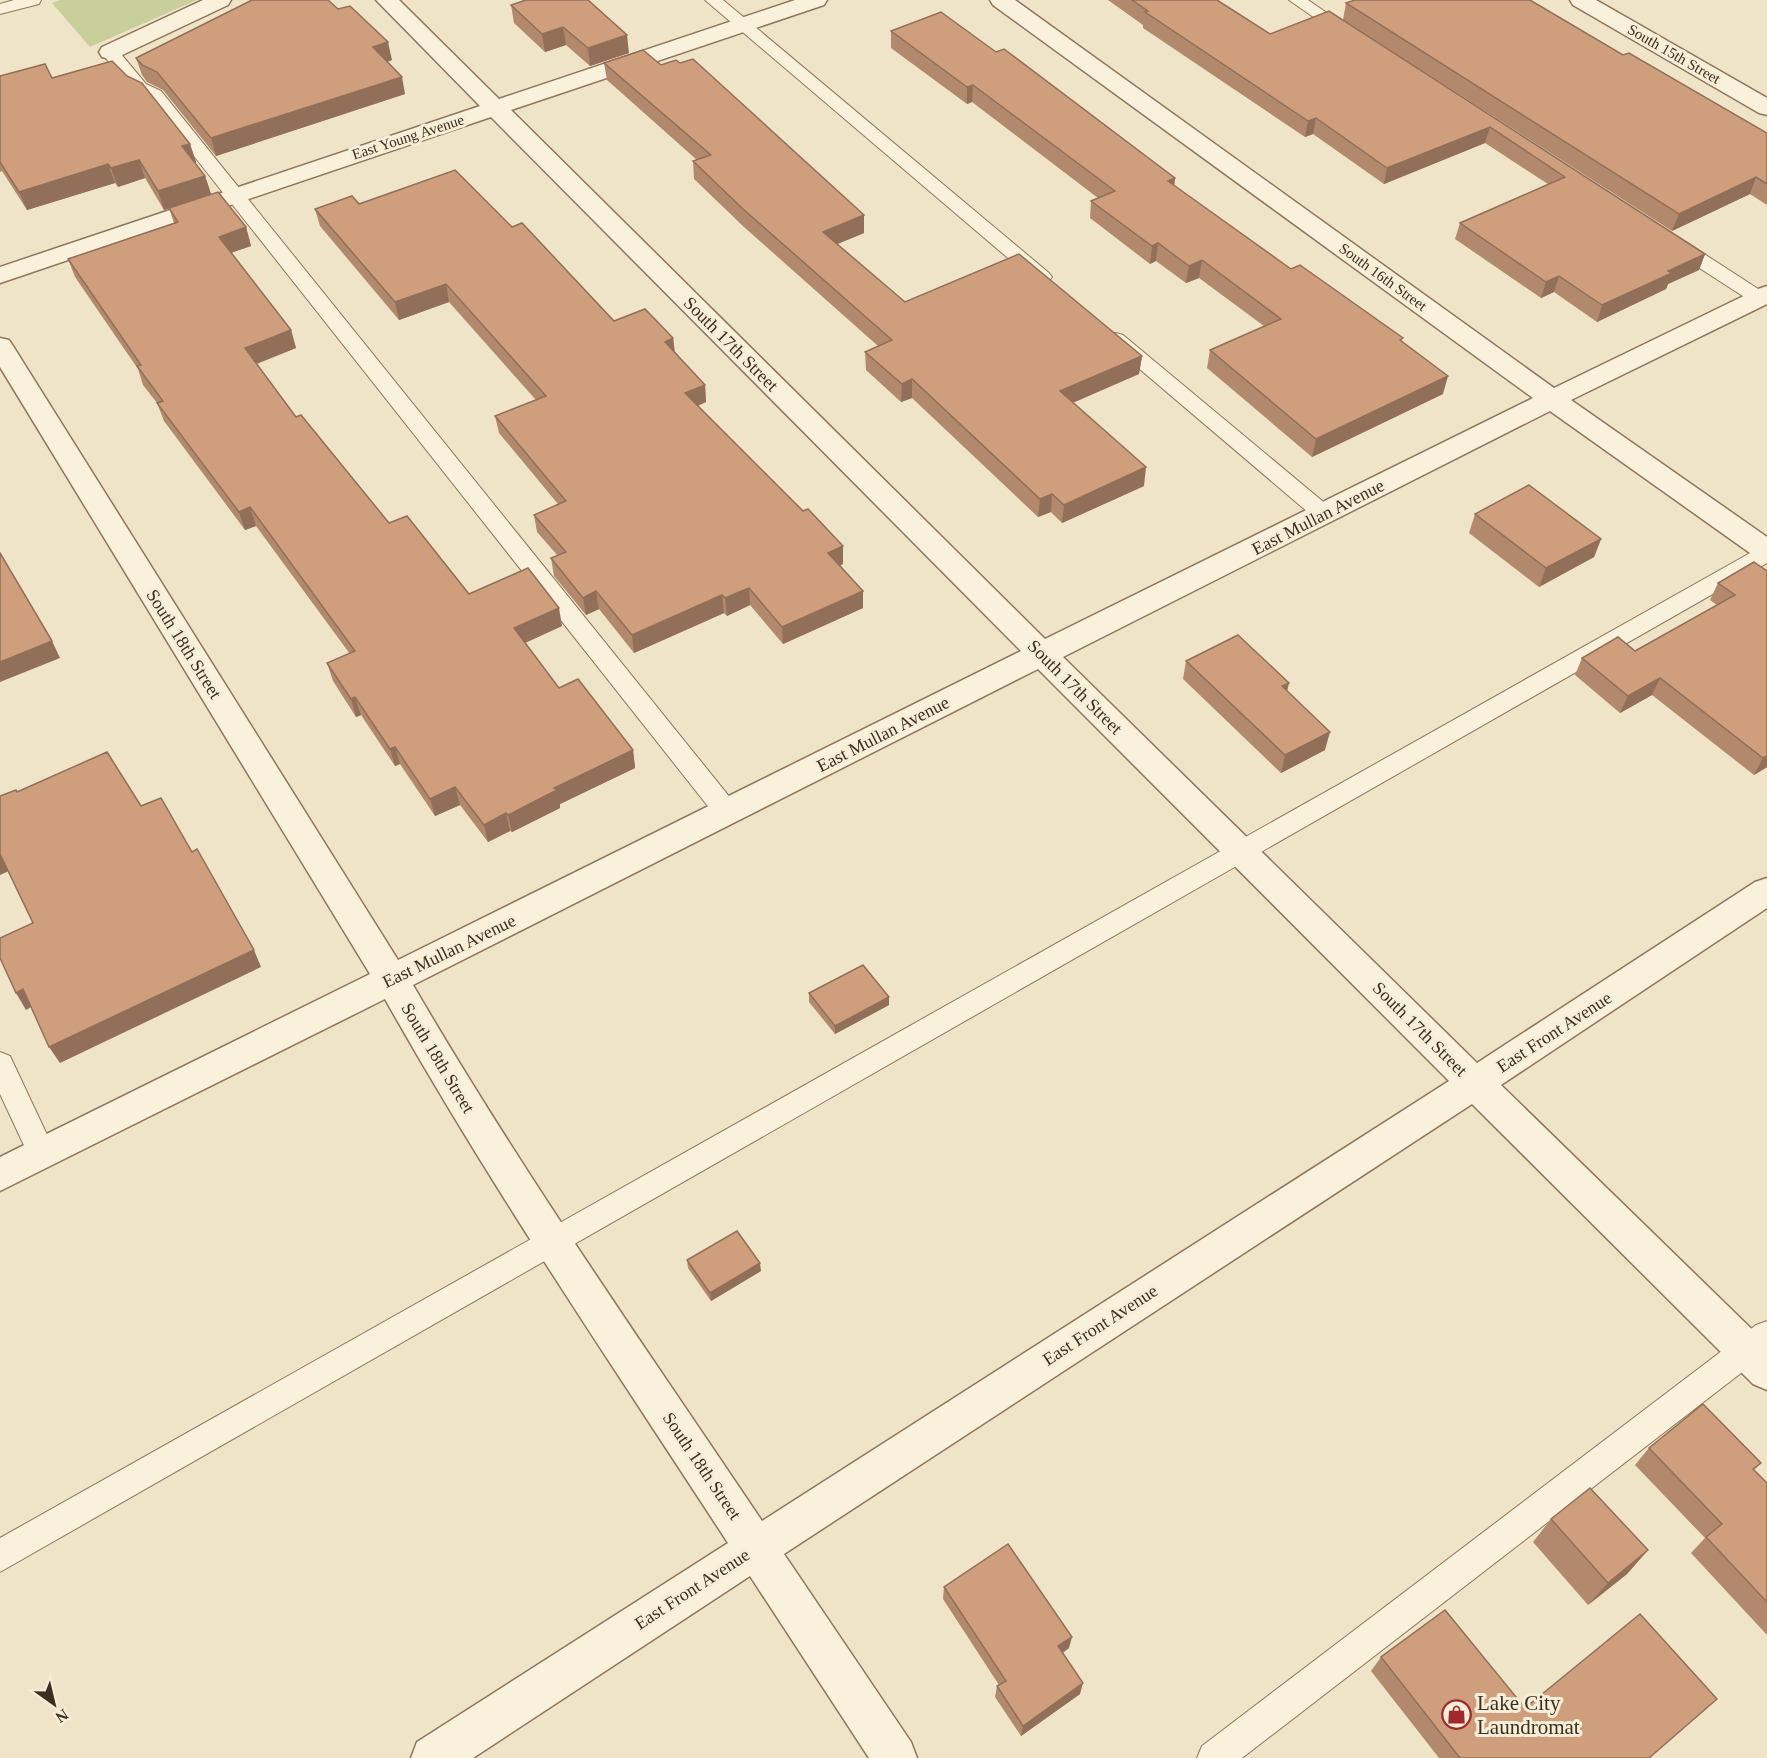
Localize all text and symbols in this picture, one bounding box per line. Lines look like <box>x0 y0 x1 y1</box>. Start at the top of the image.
street label: South 15th Street <box>1625 21 1724 87</box>
street label: East Young Avenue <box>350 111 466 163</box>
street label: South 16th Street <box>1336 240 1431 315</box>
street label: South 17th Street <box>680 293 782 395</box>
street label: East Mullan Avenue <box>1249 475 1387 559</box>
street label: South 18th Street <box>142 586 226 702</box>
street label: South 17th Street <box>1024 636 1126 738</box>
street label: East Mullan Avenue <box>814 692 952 776</box>
street label: East Mullan Avenue <box>379 910 519 992</box>
street label: South 17th Street <box>1369 978 1471 1080</box>
street label: East Front Avenue <box>1493 987 1615 1077</box>
street label: South 18th Street <box>397 999 479 1117</box>
street label: East Front Avenue <box>1039 1280 1161 1370</box>
street label: South 18th Street <box>659 1409 745 1523</box>
street label: East Front Avenue <box>631 1544 753 1634</box>
north arrow <box>24 1674 84 1734</box>
place label: Lake City Laundromat <box>1477 1691 1580 1739</box>
shop icon: Lake City Laundromat <box>1440 1699 1472 1731</box>
text: N <box>52 1706 72 1727</box>

